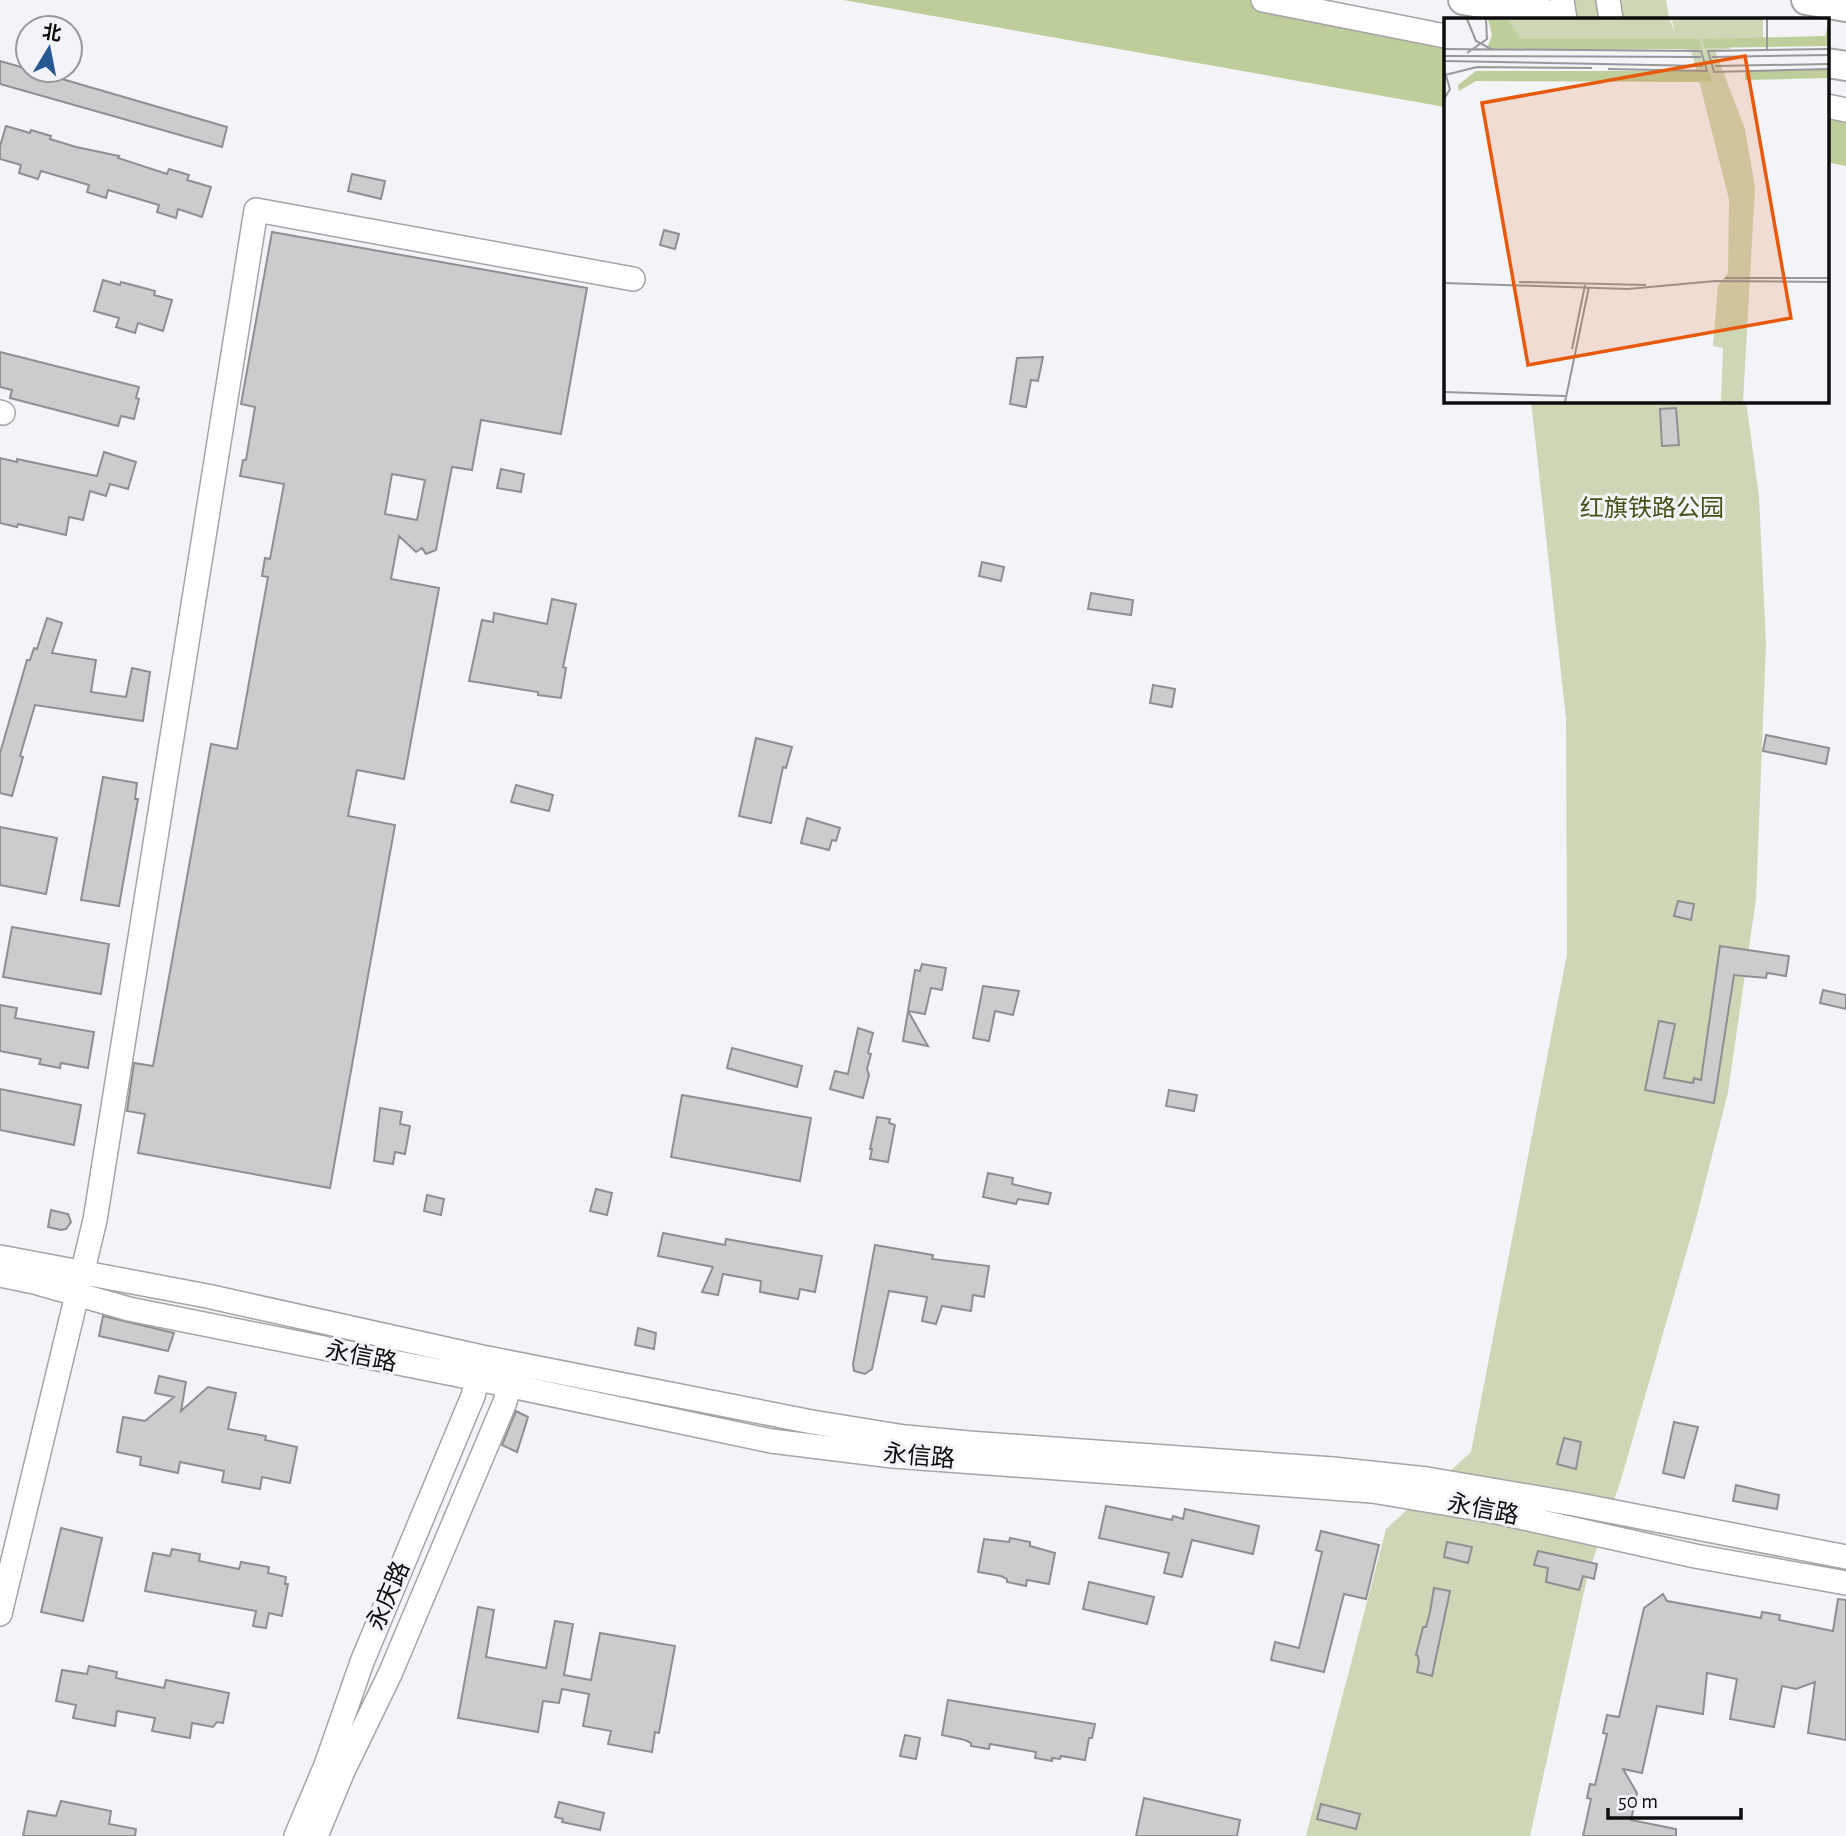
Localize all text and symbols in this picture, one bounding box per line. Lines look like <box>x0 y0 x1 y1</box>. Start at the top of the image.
north arrow <box>14 14 84 84</box>
inset map <box>1444 18 1828 402</box>
text: 北 <box>41 22 63 45</box>
park label: 红旗铁路公园 <box>1580 495 1724 521</box>
street label: 永信路 <box>323 1336 399 1376</box>
street label: 永信路 <box>882 1440 956 1472</box>
street label: 永信路 <box>1445 1489 1521 1529</box>
street label: 永庆路 <box>362 1557 414 1634</box>
scale bar <box>1608 1776 1741 1820</box>
text: 50 m <box>1618 1791 1658 1812</box>

